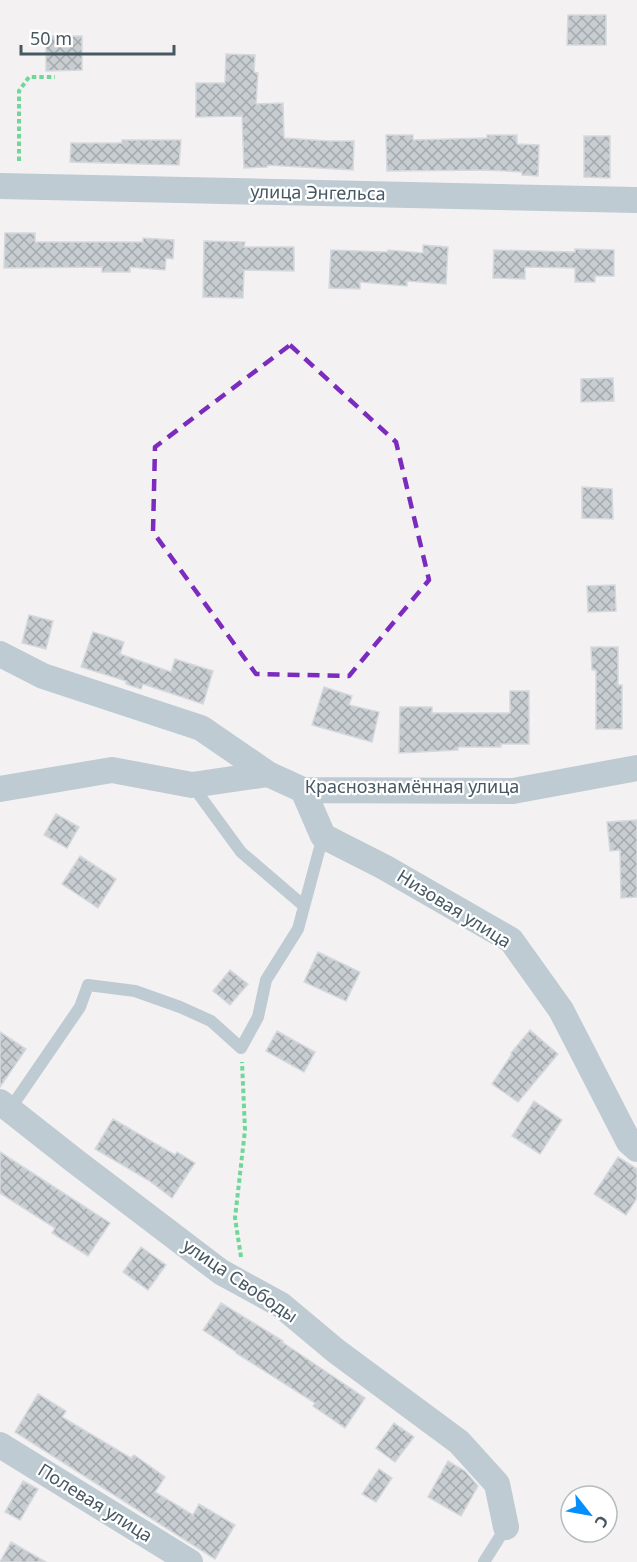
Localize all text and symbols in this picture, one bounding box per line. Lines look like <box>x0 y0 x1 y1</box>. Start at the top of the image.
scale bar <box>21 18 174 56</box>
text: 50 m <box>30 26 72 50</box>
street label: улица Энгельса <box>250 179 386 205</box>
street label: Краснознамённая улица <box>305 774 519 798</box>
street label: Низовая улица <box>393 863 516 953</box>
street label: улица Свободы <box>178 1233 303 1328</box>
street label: Полевая улица <box>34 1457 157 1547</box>
north arrow <box>559 1484 619 1544</box>
text: С <box>590 1512 614 1532</box>

